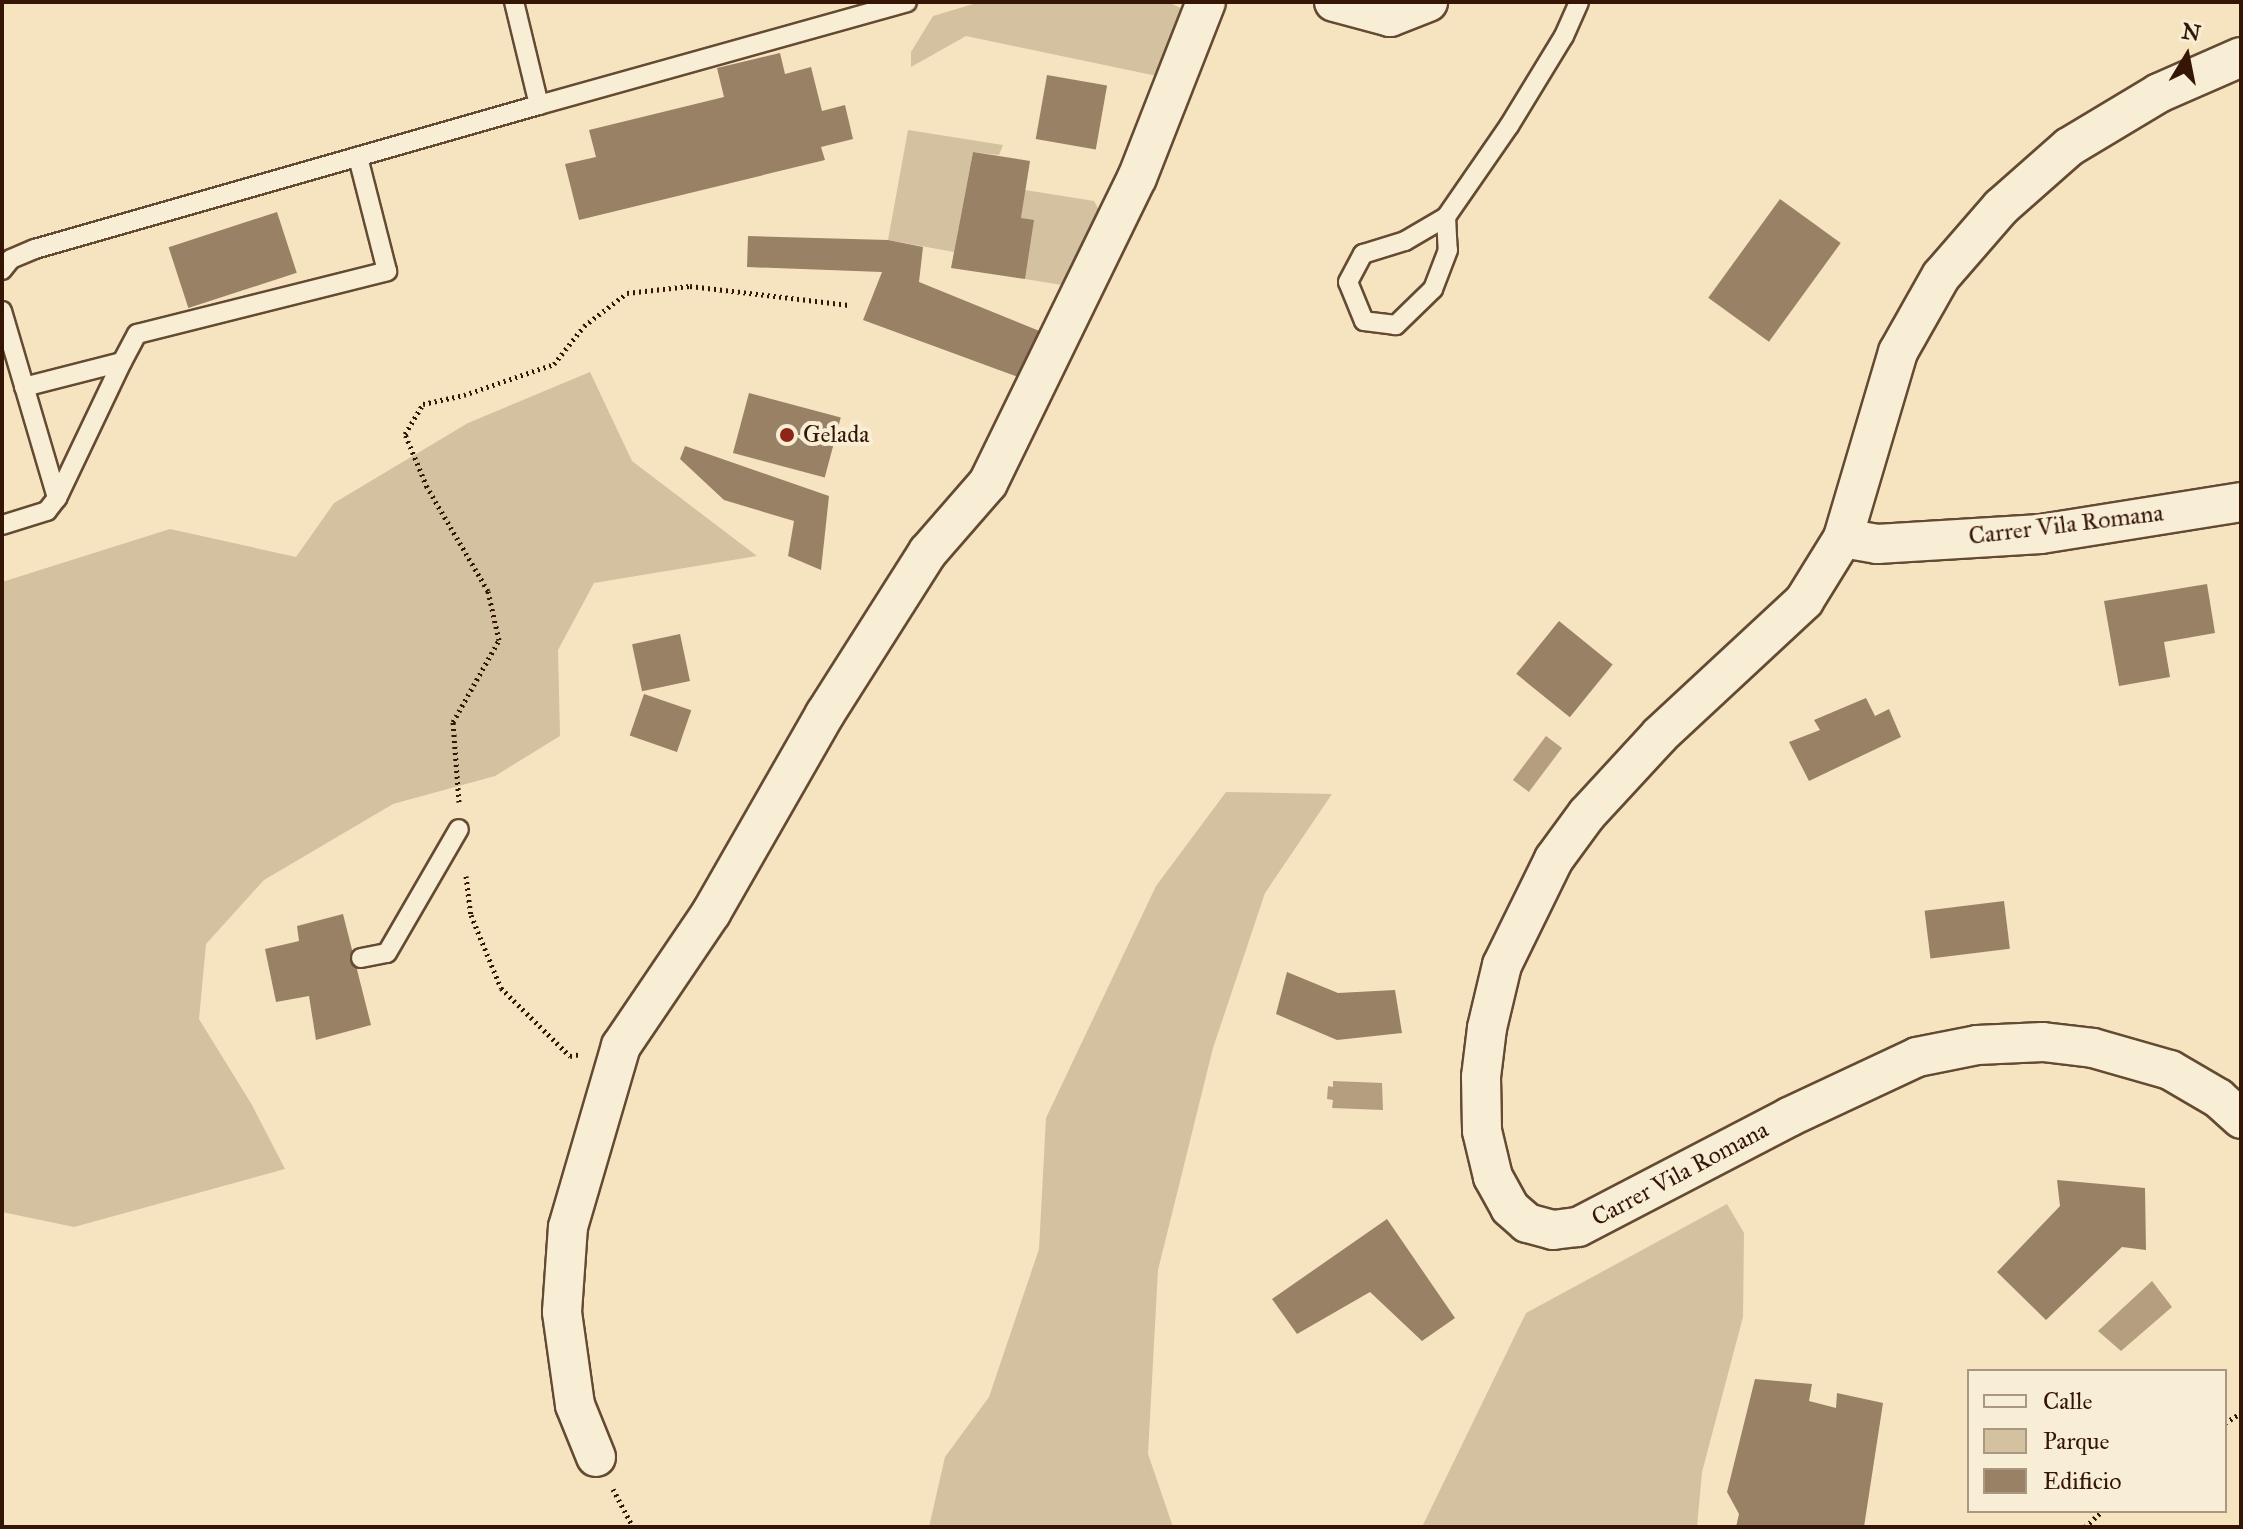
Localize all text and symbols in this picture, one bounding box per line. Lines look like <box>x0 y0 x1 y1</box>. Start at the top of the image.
north arrow <box>2147 16 2227 96</box>
text: N <box>2180 17 2203 47</box>
place label: Gelada <box>803 421 869 449</box>
marker: Gelada <box>778 426 796 444</box>
street label: Carrer Vila Romana <box>1967 499 2165 551</box>
street label: Carrer Vila Romana <box>1587 1115 1773 1233</box>
legend <box>1967 1369 2227 1513</box>
text: Calle <box>2043 1386 2092 1416</box>
text: Parque <box>2043 1426 2110 1456</box>
text: Edificio <box>2043 1466 2122 1496</box>

